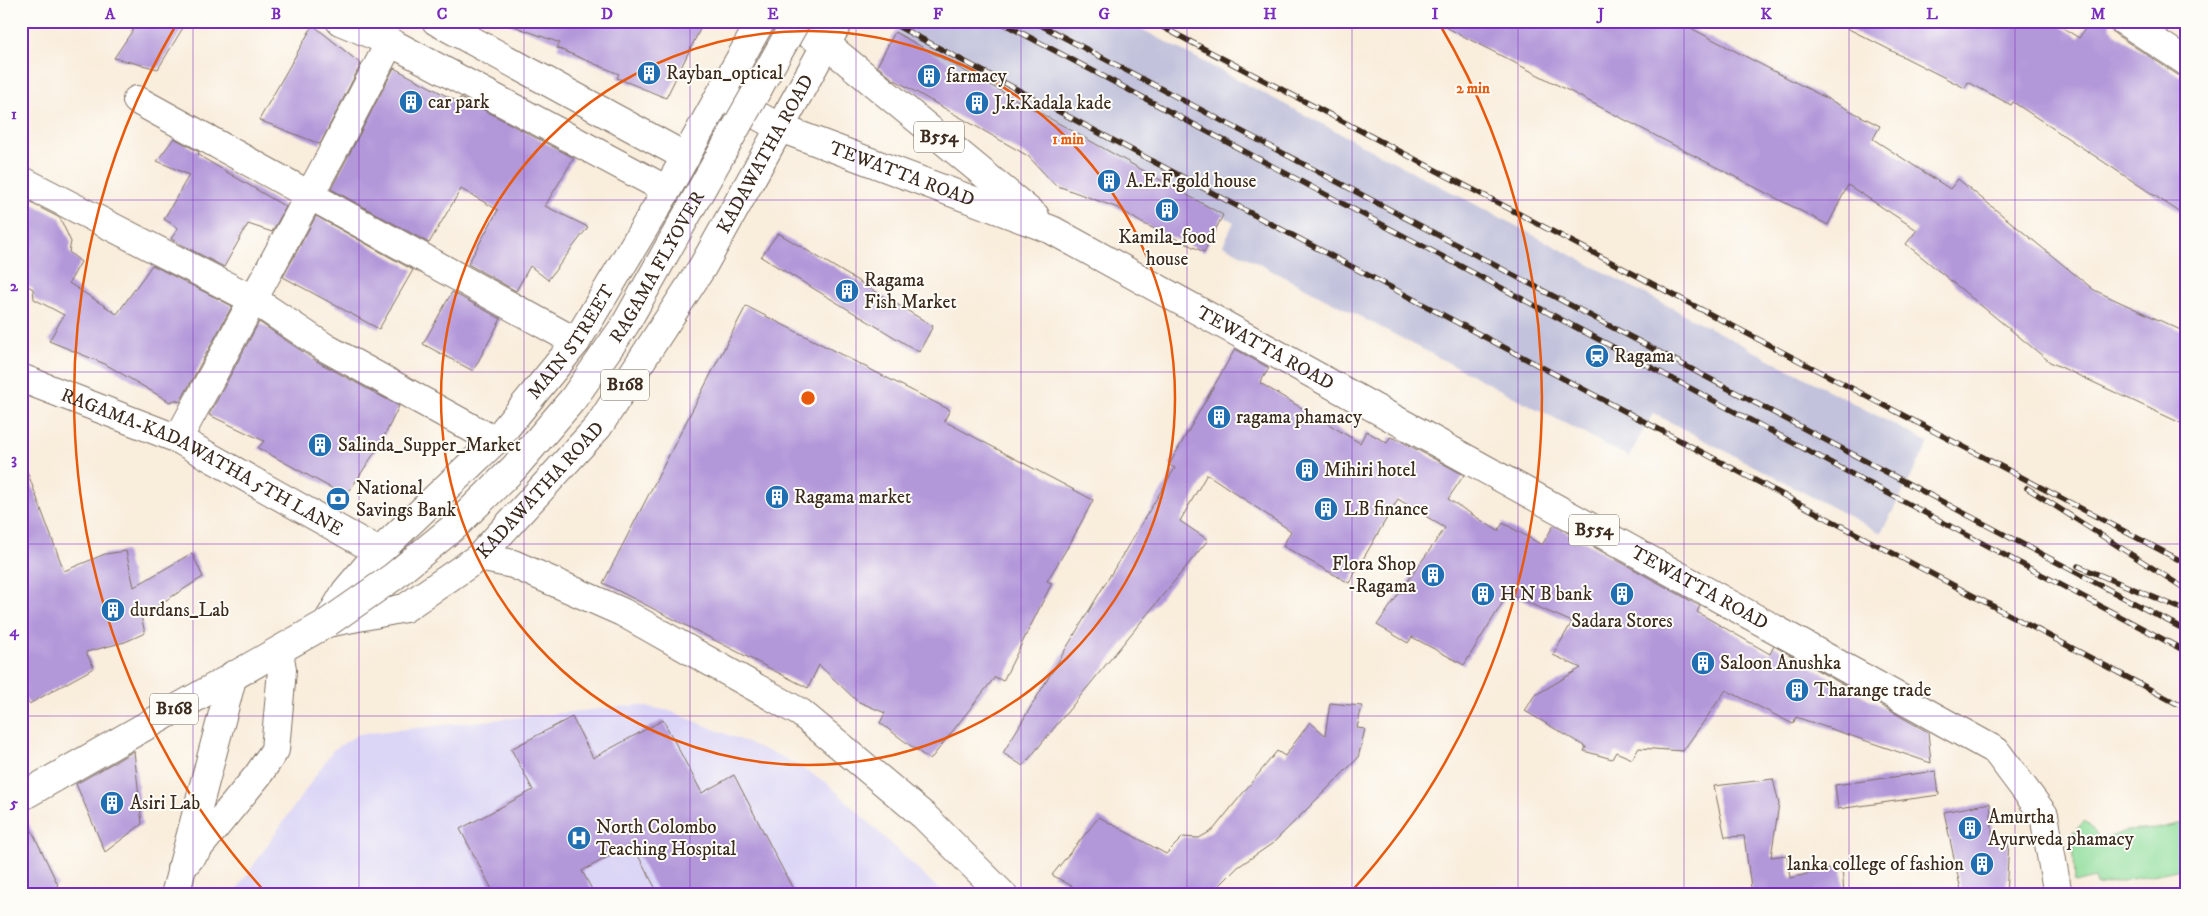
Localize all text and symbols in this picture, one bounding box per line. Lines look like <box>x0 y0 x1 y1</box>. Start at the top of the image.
text: A <box>104 4 116 24</box>
text: B <box>271 4 281 24</box>
text: C <box>437 4 447 24</box>
text: D <box>601 4 613 24</box>
text: E <box>767 4 779 24</box>
text: F <box>933 4 943 24</box>
text: G <box>1098 4 1110 24</box>
text: H <box>1263 4 1277 24</box>
text: I <box>1432 4 1439 24</box>
text: J <box>1596 4 1605 24</box>
text: K <box>1760 4 1772 24</box>
text: L <box>1926 4 1938 24</box>
text: M <box>2091 4 2106 24</box>
building icon: Rayban_optical <box>636 60 662 86</box>
place label: Rayban_optical <box>666 62 783 85</box>
building icon: farmacy <box>916 63 942 89</box>
place label: farmacy <box>946 65 1008 88</box>
street label: KADAWATHA ROAD <box>712 70 819 237</box>
text: 2 min <box>1456 79 1490 98</box>
building icon: car park <box>398 89 424 115</box>
building icon: J.k.Kadala kade <box>964 90 990 116</box>
place label: car park <box>428 91 490 114</box>
place label: J.k.Kadala kade <box>992 92 1111 115</box>
text: 1 <box>11 104 17 124</box>
road number: B554 <box>914 121 964 152</box>
text: 1 min <box>1052 130 1084 149</box>
street label: TEWATTA ROAD <box>826 136 978 211</box>
building icon: A.E.F.gold house <box>1096 168 1122 194</box>
place label: A.E.F.gold house <box>1126 170 1256 193</box>
street label: RAGAMA FLYOVER <box>604 187 710 347</box>
building icon: Kamila_food house <box>1154 197 1180 223</box>
place label: Kamila_food house <box>1118 226 1216 271</box>
place label: Ragama Fish Market <box>864 269 957 314</box>
text: 2 <box>10 276 19 296</box>
building icon: Ragama Fish Market <box>834 278 860 304</box>
street label: MAIN STREET <box>522 280 620 404</box>
street label: TEWATTA ROAD <box>1193 301 1338 395</box>
station icon: Ragama <box>1584 343 1610 369</box>
place label: Ragama <box>1614 345 1674 368</box>
road number: B168 <box>601 370 649 400</box>
street label: RAGAMA-KADAWATHA 5TH LANE <box>58 383 347 541</box>
centre of rings <box>799 389 817 407</box>
building icon: ragama phamacy <box>1206 404 1232 430</box>
place label: ragama phamacy <box>1236 406 1363 429</box>
street label: KADAWATHA ROAD <box>472 417 609 564</box>
building icon: Salinda_Supper_Market <box>307 432 333 458</box>
place label: Salinda_Supper_Market <box>338 434 521 457</box>
text: 3 <box>11 449 17 469</box>
building icon: Mihiri hotel <box>1294 457 1320 483</box>
place label: Mihiri hotel <box>1324 459 1416 482</box>
place label: National Savings Bank <box>356 477 457 522</box>
building icon: Ragama market <box>764 484 790 510</box>
bank icon: National Savings Bank <box>325 486 351 512</box>
place label: Ragama market <box>794 486 911 509</box>
building icon: LB finance <box>1313 496 1339 522</box>
place label: LB finance <box>1344 498 1429 521</box>
road number: B554 <box>1569 514 1619 546</box>
street label: TEWATTA ROAD <box>1627 540 1772 635</box>
place label: Flora Shop -Ragama <box>1332 553 1416 598</box>
building icon: Flora Shop -Ragama <box>1420 562 1446 588</box>
building icon: H N B bank <box>1470 581 1496 607</box>
building icon: Sadara Stores <box>1609 581 1635 607</box>
place label: H N B bank <box>1500 583 1593 606</box>
building icon: durdans_Lab <box>100 597 126 623</box>
place label: durdans_Lab <box>130 599 229 622</box>
place label: Sadara Stores <box>1571 610 1673 633</box>
text: 4 <box>8 621 19 641</box>
building icon: Saloon Anushka <box>1690 650 1716 676</box>
place label: Saloon Anushka <box>1720 652 1841 675</box>
building icon: Tharange trade <box>1784 677 1810 703</box>
place label: Tharange trade <box>1814 679 1931 702</box>
road number: B168 <box>150 694 198 724</box>
building icon: Asiri Lab <box>99 790 125 816</box>
place label: Asiri Lab <box>130 792 200 815</box>
text: 5 <box>9 793 18 813</box>
place label: Amurtha Ayurweda phamacy <box>1988 806 2135 851</box>
building icon: Amurtha Ayurweda phamacy <box>1957 815 1983 841</box>
place label: North Colombo Teaching Hospital <box>596 816 736 861</box>
hospital icon: North Colombo Teaching Hospital <box>566 825 592 851</box>
building icon: lanka college of fashion <box>1969 851 1995 877</box>
place label: lanka college of fashion <box>1787 853 1964 876</box>

